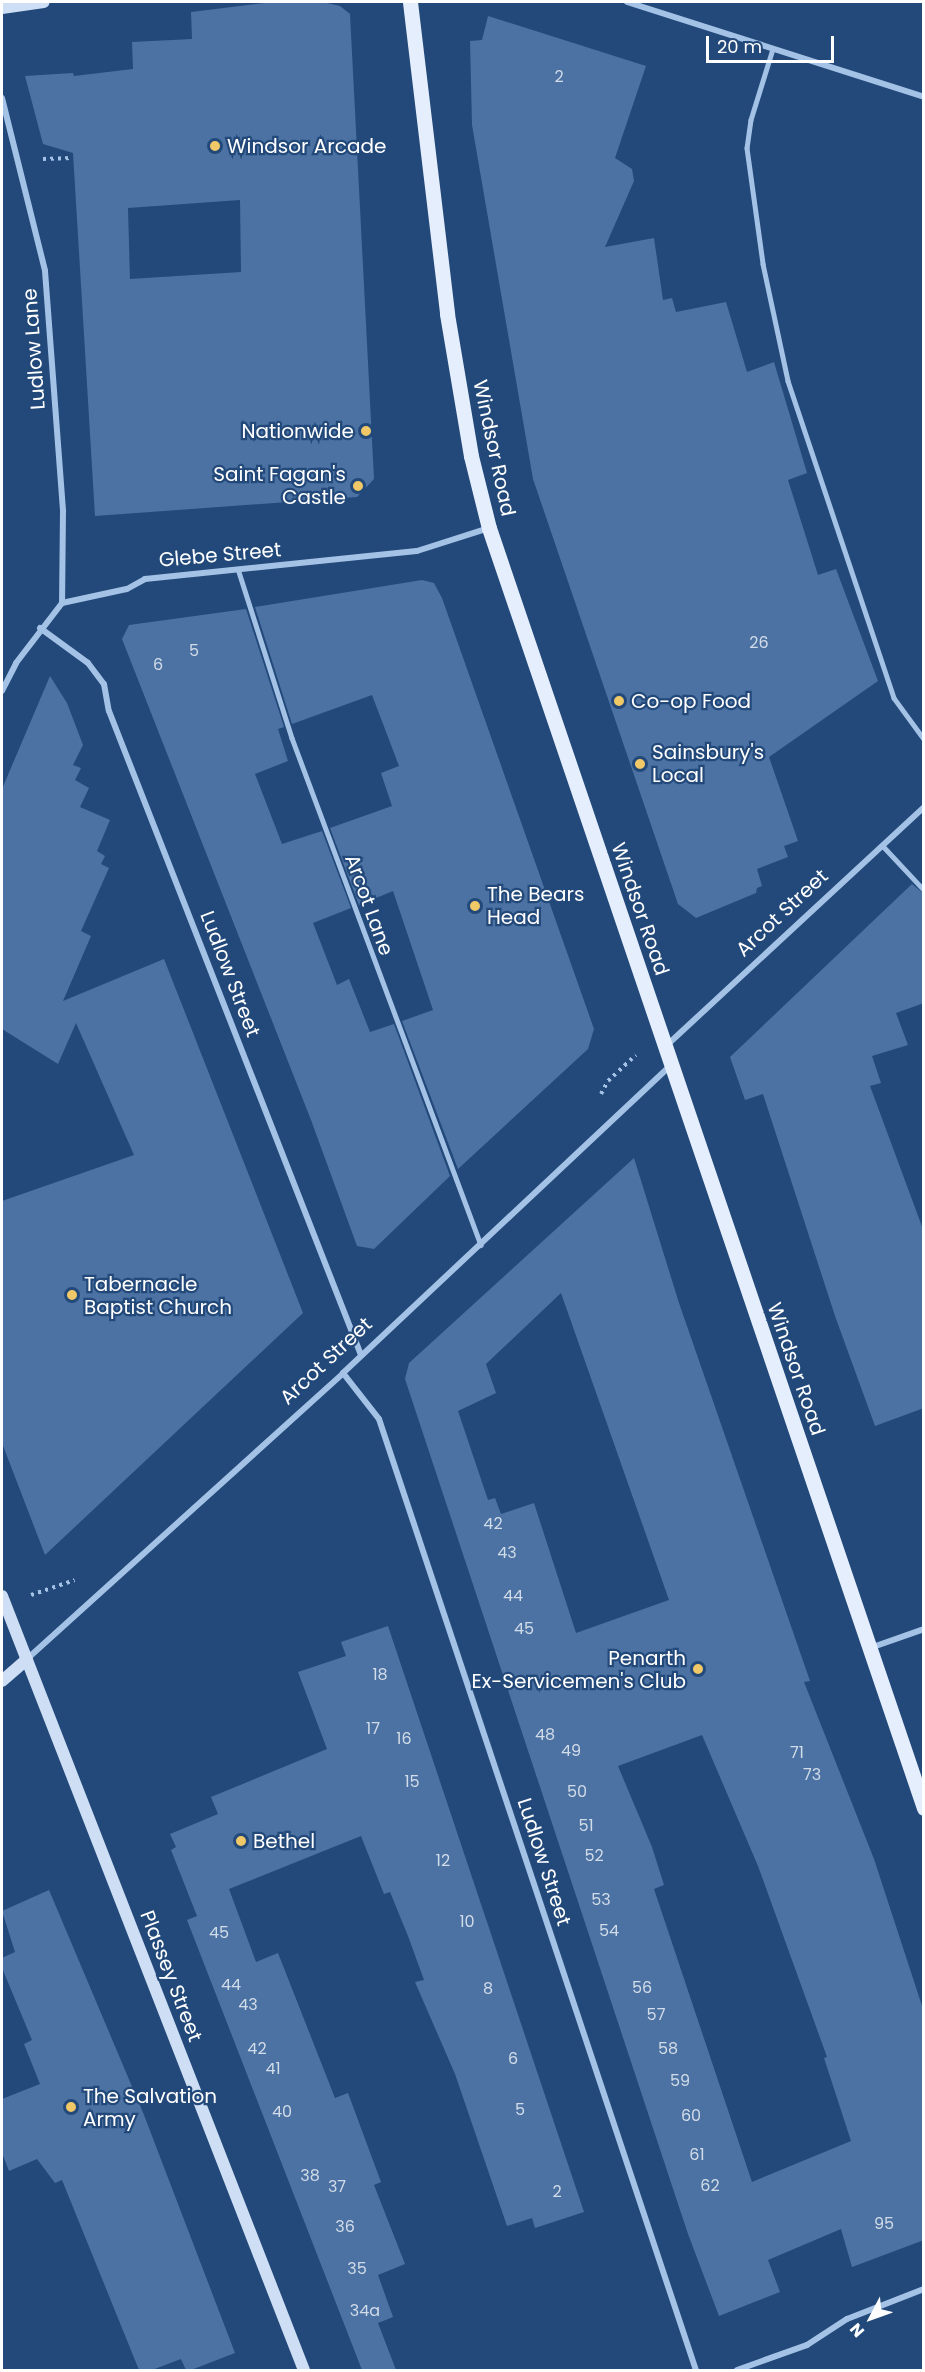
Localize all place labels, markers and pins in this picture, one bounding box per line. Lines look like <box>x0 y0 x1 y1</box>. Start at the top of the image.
place label: Windsor Arcade <box>227 134 386 158</box>
marker: Windsor Arcade <box>208 139 222 153</box>
place label: Nationwide <box>241 419 354 443</box>
marker: Nationwide <box>359 424 373 438</box>
place label: Saint Fagan's Castle <box>213 462 346 509</box>
marker: Saint Fagan's Castle <box>351 479 365 493</box>
place label: Co-op Food <box>631 689 751 713</box>
marker: Co-op Food <box>612 694 626 708</box>
place label: Sainsbury's Local <box>652 740 764 787</box>
marker: Sainsbury's Local <box>633 757 647 771</box>
place label: The Bears Head <box>487 882 584 929</box>
marker: The Bears Head <box>468 899 482 913</box>
place label: Tabernacle Baptist Church <box>84 1272 232 1319</box>
marker: Tabernacle Baptist Church <box>65 1288 79 1302</box>
place label: Penarth Ex-Servicemen's Club <box>471 1646 686 1693</box>
marker: Penarth Ex-Servicemen's Club <box>691 1662 705 1676</box>
place label: Bethel <box>253 1829 315 1853</box>
marker: Bethel <box>234 1834 248 1848</box>
place label: The Salvation Army <box>83 2084 217 2131</box>
marker: The Salvation Army <box>64 2100 78 2114</box>

